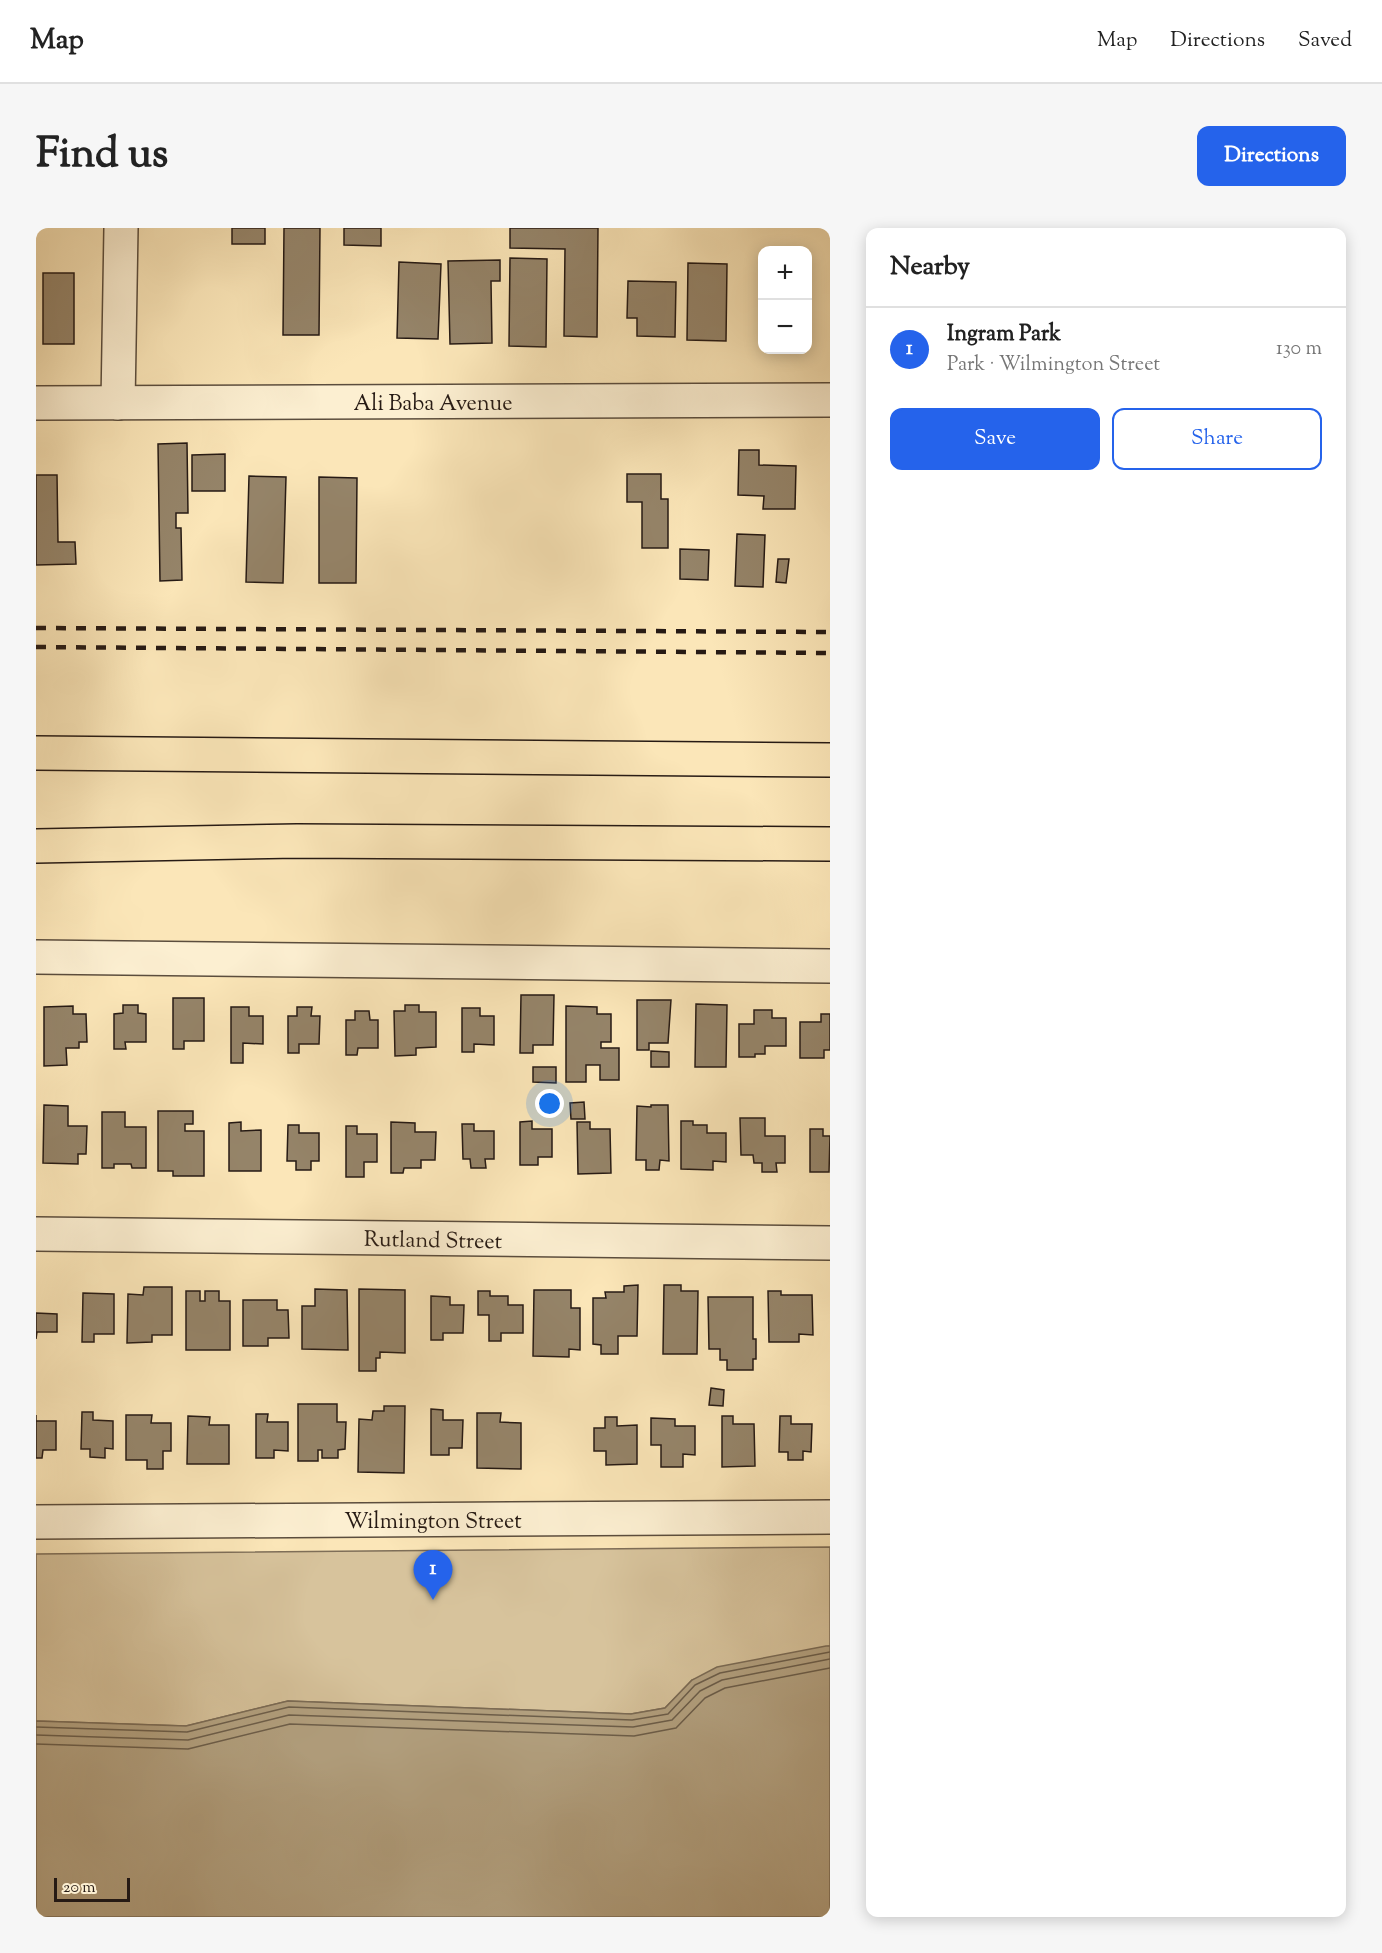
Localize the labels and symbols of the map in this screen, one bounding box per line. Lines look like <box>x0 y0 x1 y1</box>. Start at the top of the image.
street label: Ali Baba Avenue <box>353 389 513 421</box>
your location <box>535 1089 564 1118</box>
street label: Rutland Street <box>364 1225 503 1259</box>
street label: Wilmington Street <box>344 1507 522 1539</box>
pin: 1 <box>414 1550 452 1600</box>
scale bar <box>54 1875 130 1902</box>

